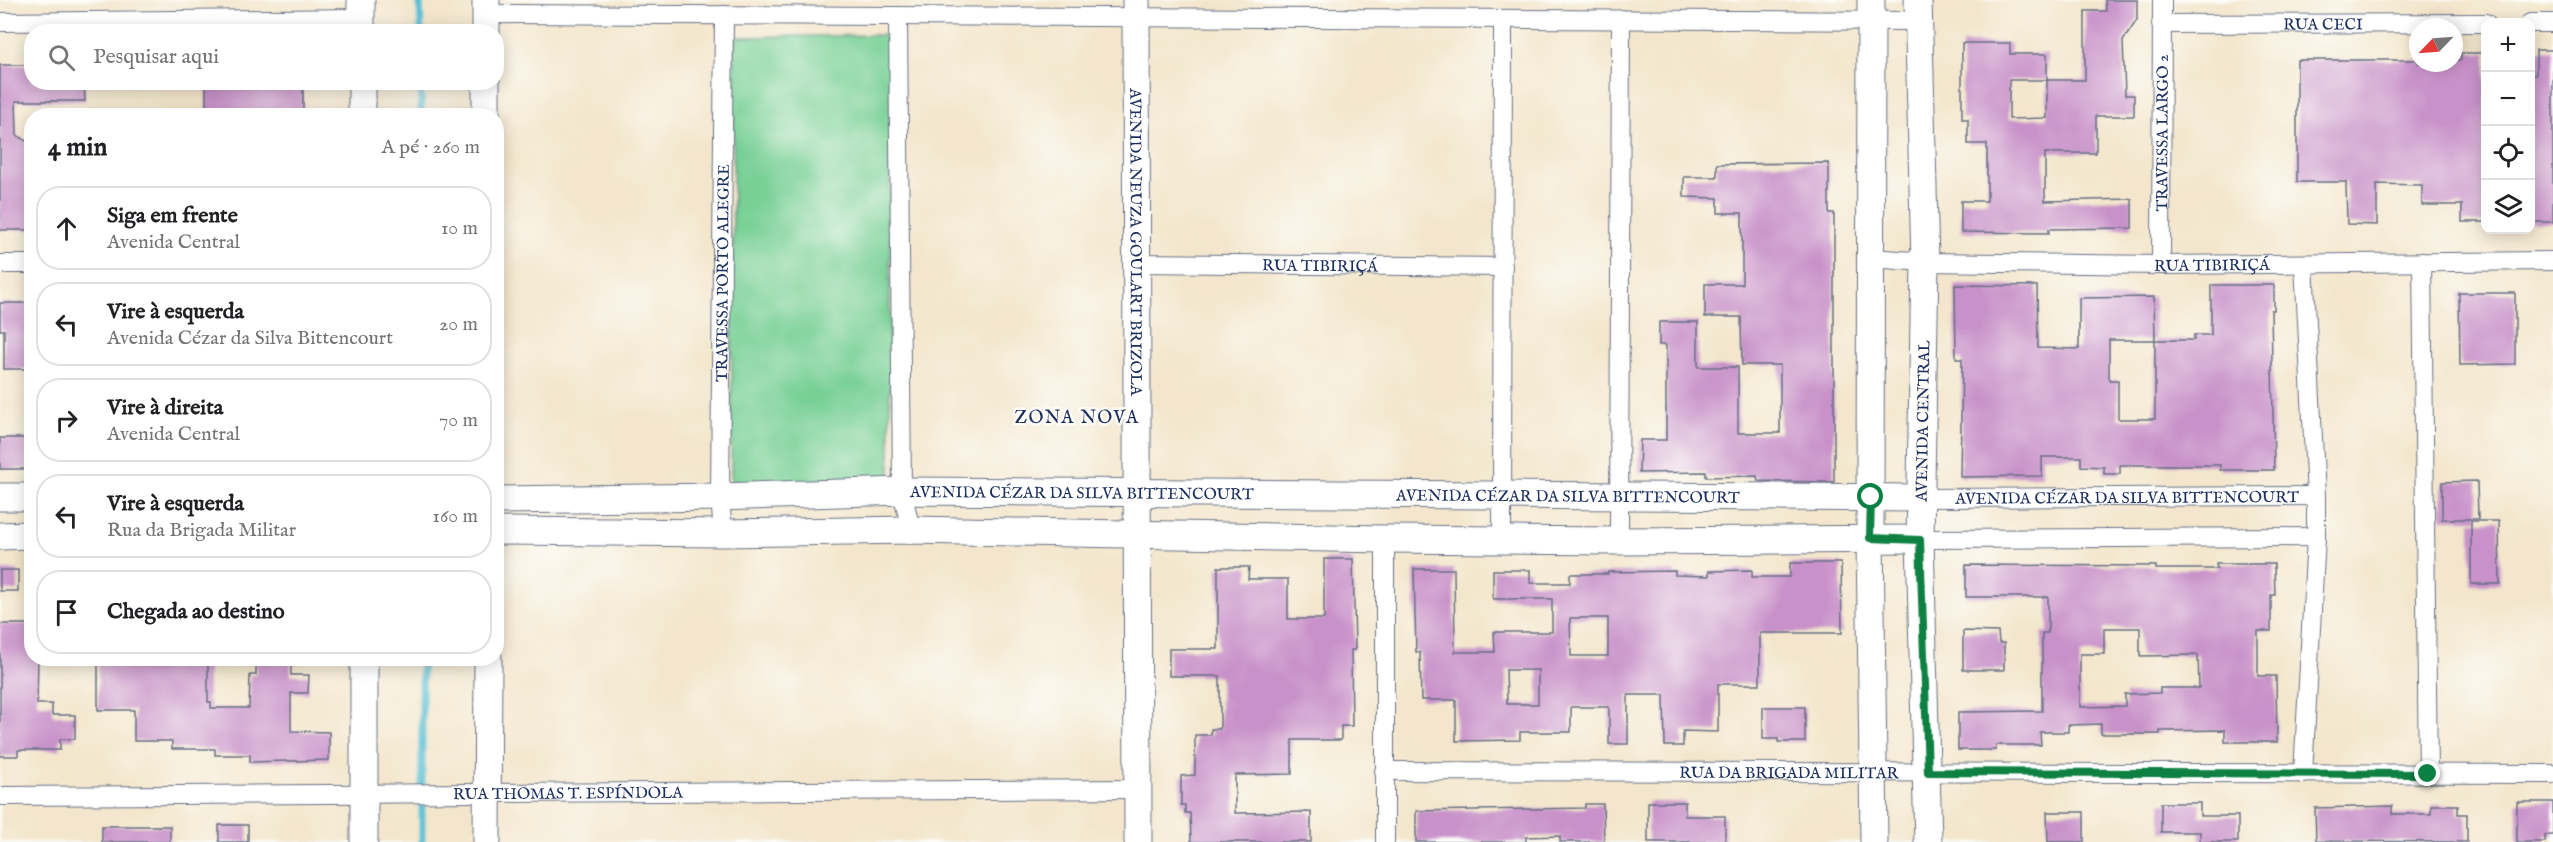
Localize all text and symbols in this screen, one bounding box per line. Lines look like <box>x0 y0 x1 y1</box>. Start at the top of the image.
street label: RUA CECI <box>2283 15 2363 36</box>
north arrow <box>2409 18 2463 72</box>
map controls <box>2481 18 2535 234</box>
button: + <box>2481 18 2535 72</box>
search box <box>24 24 504 90</box>
icon: search <box>45 41 78 74</box>
text: Pesquisar aqui <box>93 43 219 71</box>
street label: TRAVESSA LARGO 2 <box>2153 54 2174 212</box>
button: − <box>2481 72 2535 126</box>
street label: AVENIDA NEUZA GOULART BRIZOLA <box>1124 87 1145 397</box>
button: locate <box>2481 126 2535 180</box>
text: 4 min <box>48 131 107 164</box>
text: A pé · 260 m <box>381 135 480 160</box>
street label: TRAVESSA PORTO ALEGRE <box>713 164 735 382</box>
button: layers <box>2481 180 2535 234</box>
text: Siga em frente <box>107 202 238 230</box>
icon: ahead <box>50 212 83 245</box>
text: 10 m <box>441 216 478 241</box>
text: Avenida Central <box>107 230 240 255</box>
street label: RUA TIBIRIÇÁ <box>2154 254 2271 277</box>
street label: RUA TIBIRIÇÁ <box>1262 256 1379 278</box>
text: Vire à esquerda <box>107 298 244 326</box>
icon: left <box>50 308 83 341</box>
text: 20 m <box>439 312 478 337</box>
text: Avenida Cézar da Silva Bittencourt <box>107 326 393 351</box>
street label: AVENIDA CENTRAL <box>1913 339 1935 503</box>
text: Vire à direita <box>107 394 223 422</box>
icon: right <box>50 404 83 437</box>
district label: ZONA NOVA <box>1014 407 1140 430</box>
text: 70 m <box>439 408 478 433</box>
text: Avenida Central <box>107 422 240 447</box>
street label: AVENIDA CÉZAR DA SILVA BITTENCOURT <box>909 482 1254 505</box>
route start <box>1857 483 1883 509</box>
street label: AVENIDA CÉZAR DA SILVA BITTENCOURT <box>1395 485 1740 509</box>
street label: AVENIDA CÉZAR DA SILVA BITTENCOURT <box>1954 487 2299 510</box>
text: Vire à esquerda <box>107 490 244 518</box>
icon: left <box>50 500 83 533</box>
text: 160 m <box>432 504 478 529</box>
text: Rua da Brigada Militar <box>107 518 296 543</box>
icon: arrive <box>50 596 83 629</box>
text: Chegada ao destino <box>107 598 285 626</box>
route end <box>2414 760 2440 786</box>
street label: RUA DA BRIGADA MILITAR <box>1679 764 1900 784</box>
street label: RUA THOMAS T. ESPÍNDOLA <box>453 782 684 805</box>

